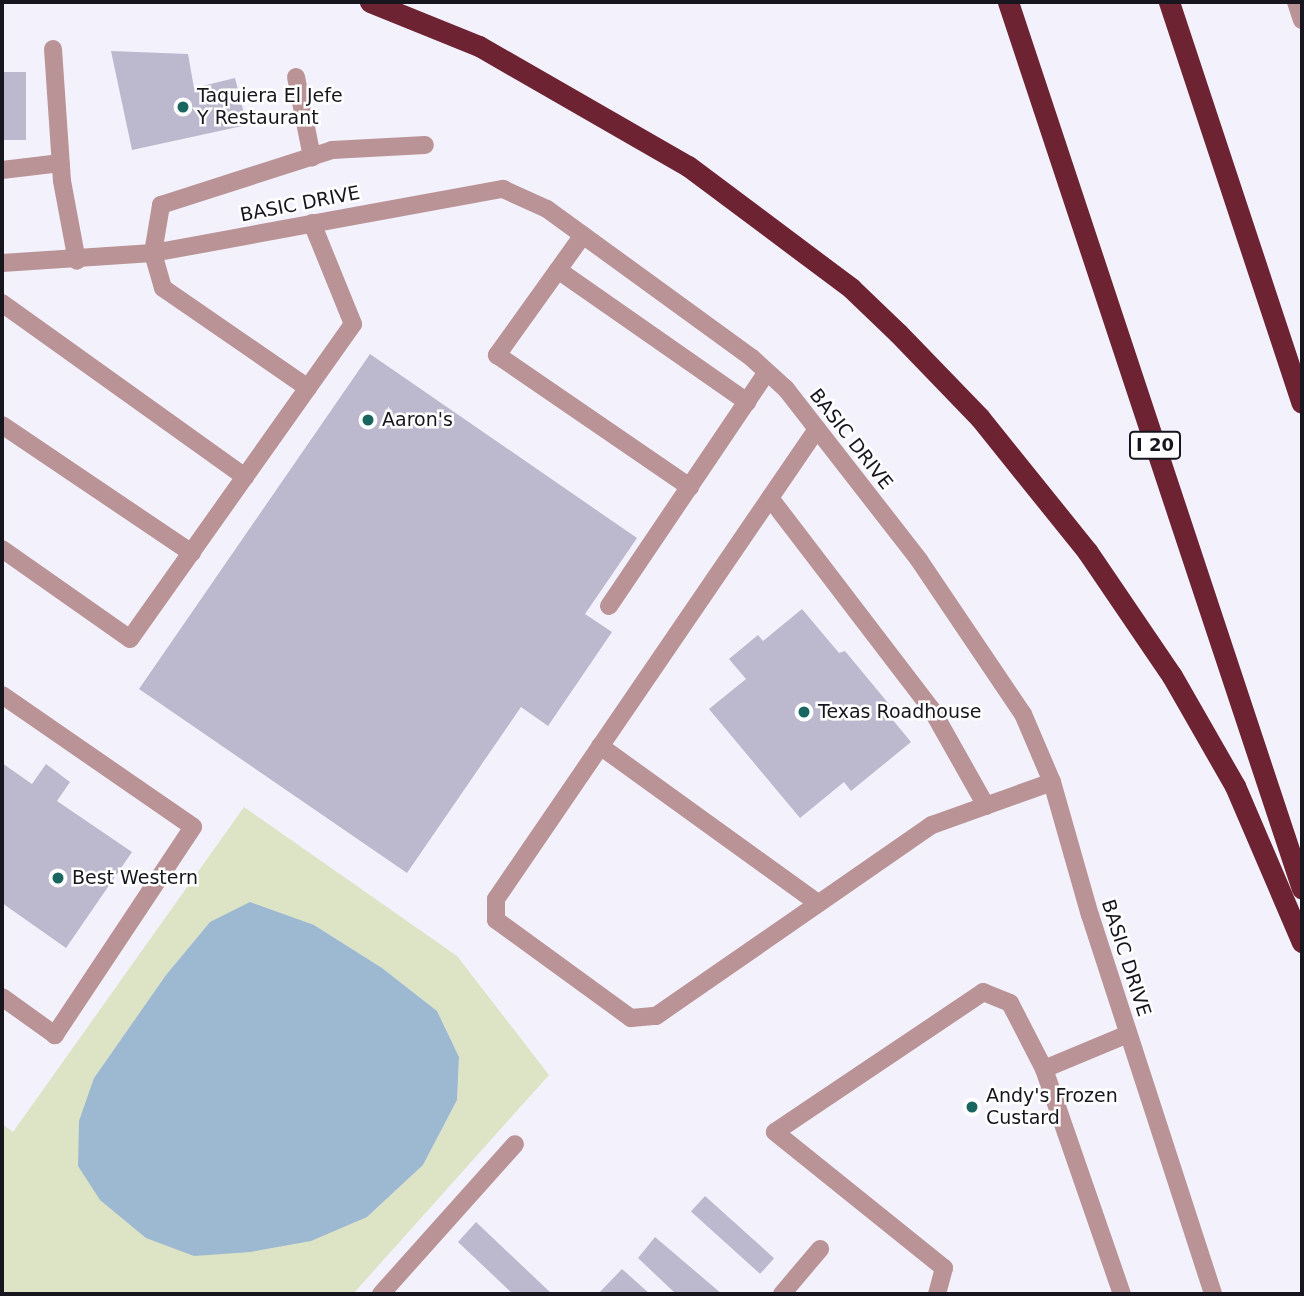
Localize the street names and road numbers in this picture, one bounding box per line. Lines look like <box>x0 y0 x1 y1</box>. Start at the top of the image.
street label: BASIC DRIVE <box>238 181 362 227</box>
street label: BASIC DRIVE <box>805 384 897 494</box>
road number: I 20 <box>1129 430 1181 460</box>
street label: BASIC DRIVE <box>1096 897 1156 1019</box>

